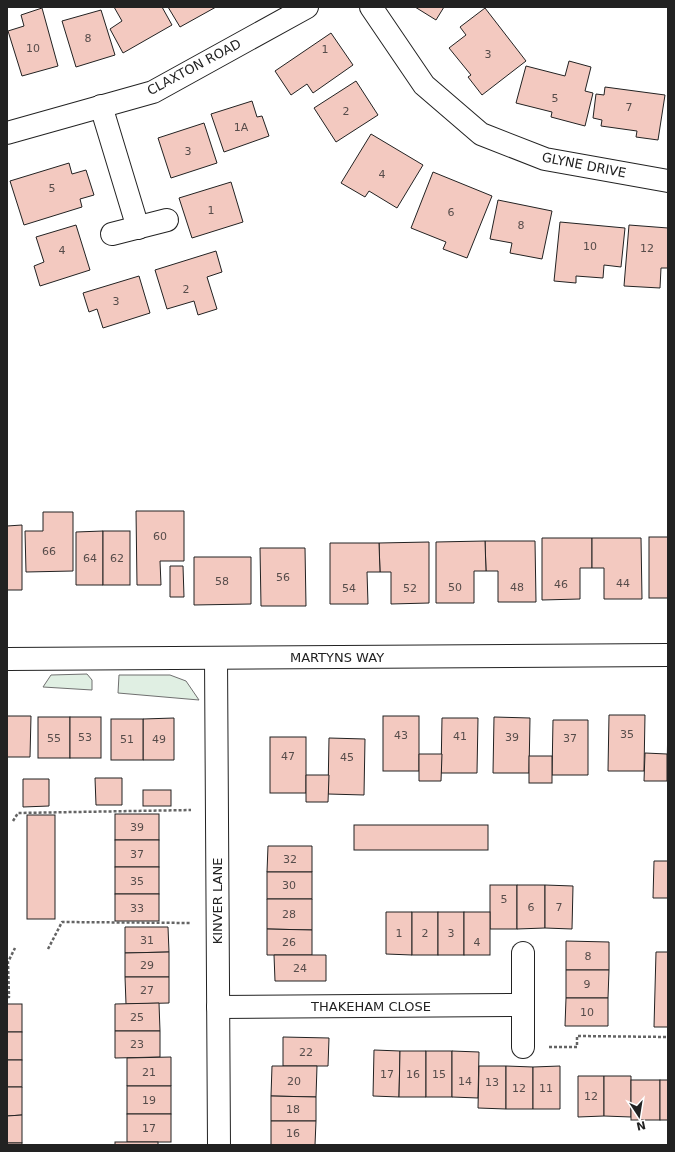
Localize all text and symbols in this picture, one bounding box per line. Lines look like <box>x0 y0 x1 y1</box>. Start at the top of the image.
house number: 8 <box>85 32 92 45</box>
street label: CLAXTON ROAD <box>144 36 244 98</box>
house number: 10 <box>26 42 40 55</box>
house number: 1 <box>322 43 329 56</box>
house number: 3 <box>485 48 492 61</box>
house number: 5 <box>552 92 559 105</box>
house number: 7 <box>626 101 633 114</box>
house number: 2 <box>343 105 350 118</box>
house number: 1A <box>234 121 249 134</box>
house number: 3 <box>185 145 192 158</box>
street label: GLYNE DRIVE <box>541 149 627 181</box>
house number: 4 <box>379 168 386 181</box>
house number: 5 <box>49 182 56 195</box>
house number: 1 <box>208 204 215 217</box>
house number: 6 <box>448 206 455 219</box>
house number: 8 <box>518 219 525 232</box>
house number: 10 <box>583 240 597 253</box>
house number: 12 <box>640 242 654 255</box>
house number: 4 <box>59 244 66 257</box>
house number: 2 <box>183 283 190 296</box>
house number: 3 <box>113 295 120 308</box>
house number: 60 <box>153 530 167 543</box>
house number: 66 <box>42 545 56 558</box>
house number: 64 <box>83 552 97 565</box>
house number: 62 <box>110 552 124 565</box>
house number: 56 <box>276 571 290 584</box>
house number: 58 <box>215 575 229 588</box>
house number: 44 <box>616 577 630 590</box>
house number: 46 <box>554 578 568 591</box>
house number: 50 <box>448 581 462 594</box>
house number: 48 <box>510 581 524 594</box>
house number: 54 <box>342 582 356 595</box>
house number: 52 <box>403 582 417 595</box>
street label: MARTYNS WAY <box>290 650 384 665</box>
house number: 35 <box>620 728 634 741</box>
house number: 43 <box>394 729 408 742</box>
house number: 41 <box>453 730 467 743</box>
house number: 53 <box>78 731 92 744</box>
house number: 39 <box>505 731 519 744</box>
house number: 55 <box>47 732 61 745</box>
house number: 37 <box>563 732 577 745</box>
house number: 51 <box>120 733 134 746</box>
house number: 49 <box>152 733 166 746</box>
house number: 47 <box>281 750 295 763</box>
house number: 45 <box>340 751 354 764</box>
house number: 39 <box>130 821 144 834</box>
house number: 37 <box>130 848 144 861</box>
house number: 32 <box>283 853 297 866</box>
street label: KINVER LANE <box>210 858 225 944</box>
house number: 35 <box>130 875 144 888</box>
house number: 30 <box>282 879 296 892</box>
house number: 5 <box>501 893 508 906</box>
house number: 6 <box>528 901 535 914</box>
house number: 7 <box>556 901 563 914</box>
house number: 33 <box>130 902 144 915</box>
house number: 28 <box>282 908 296 921</box>
house number: 1 <box>396 927 403 940</box>
house number: 2 <box>422 927 429 940</box>
house number: 3 <box>448 927 455 940</box>
house number: 31 <box>140 934 154 947</box>
house number: 26 <box>282 936 296 949</box>
house number: 4 <box>474 936 481 949</box>
house number: 8 <box>585 950 592 963</box>
house number: 29 <box>140 959 154 972</box>
house number: 24 <box>293 962 307 975</box>
house number: 9 <box>584 978 591 991</box>
house number: 27 <box>140 984 154 997</box>
street label: THAKEHAM CLOSE <box>310 999 431 1014</box>
house number: 10 <box>580 1006 594 1019</box>
house number: 25 <box>130 1011 144 1024</box>
house number: 23 <box>130 1038 144 1051</box>
house number: 22 <box>299 1046 313 1059</box>
house number: 21 <box>142 1066 156 1079</box>
house number: 17 <box>380 1068 394 1081</box>
house number: 16 <box>406 1068 420 1081</box>
house number: 15 <box>432 1068 446 1081</box>
house number: 20 <box>287 1075 301 1088</box>
house number: 14 <box>458 1075 472 1088</box>
house number: 13 <box>485 1076 499 1089</box>
house number: 12 <box>512 1082 526 1095</box>
house number: 11 <box>539 1082 553 1095</box>
house number: 12 <box>584 1090 598 1103</box>
house number: 19 <box>142 1094 156 1107</box>
north arrow <box>619 1096 659 1136</box>
house number: 18 <box>286 1103 300 1116</box>
text: N <box>635 1118 647 1133</box>
house number: 17 <box>142 1122 156 1135</box>
house number: 16 <box>286 1127 300 1140</box>

